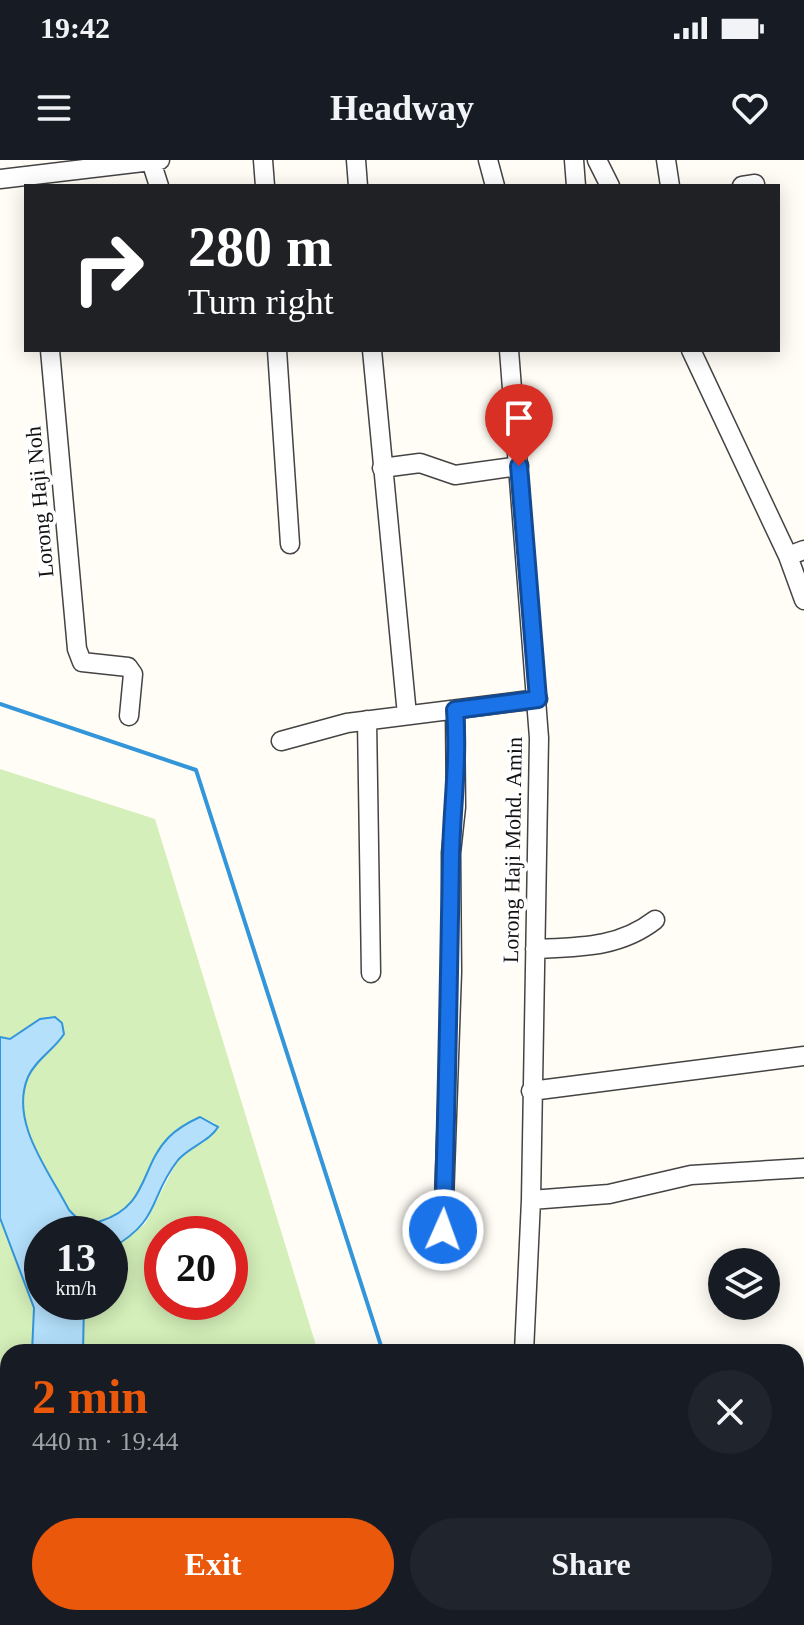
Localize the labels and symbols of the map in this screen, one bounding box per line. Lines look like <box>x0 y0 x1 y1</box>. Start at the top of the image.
pin <box>485 384 553 466</box>
street label: Lorong Haji Noh <box>20 425 59 579</box>
street label: Lorong Haji Mohd. Amin <box>498 737 527 963</box>
position arrow <box>401 1188 485 1272</box>
speed limit sign: 20 <box>144 1216 248 1320</box>

